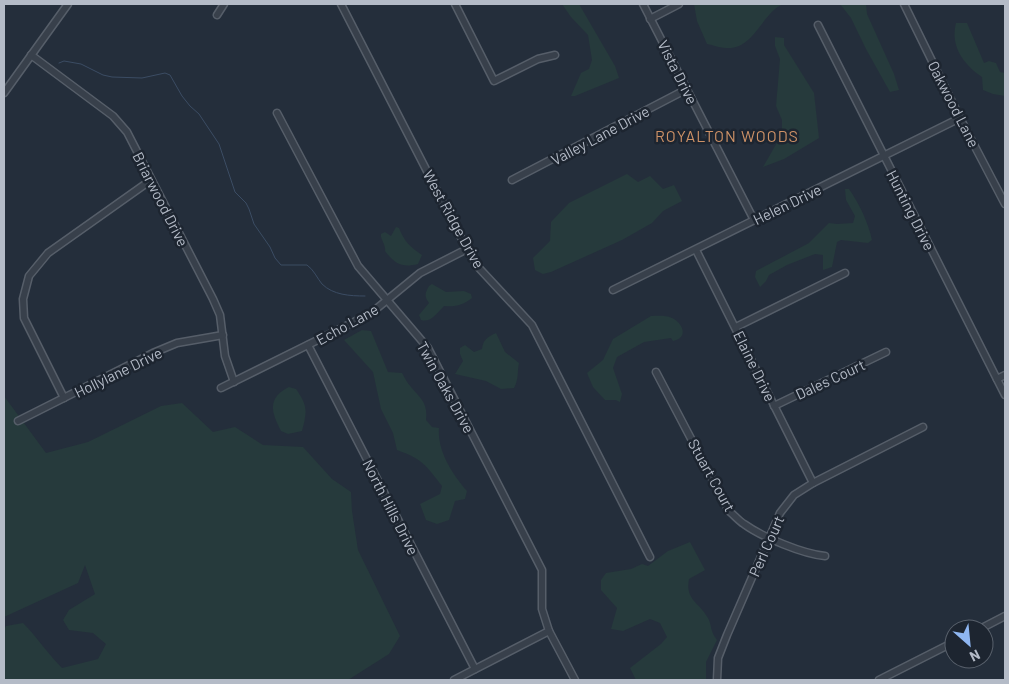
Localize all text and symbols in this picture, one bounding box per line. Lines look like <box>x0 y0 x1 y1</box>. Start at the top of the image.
street label: Vista Drive <box>654 37 702 107</box>
street label: Oakwood Lane <box>924 58 984 150</box>
street label: Valley Lane Drive <box>548 101 652 169</box>
district label: ROYALTON WOODS <box>655 126 799 145</box>
street label: Briarwood Drive <box>129 149 193 249</box>
street label: West Ridge Drive <box>420 167 488 271</box>
street label: Hunting Drive <box>883 167 939 253</box>
street label: Helen Drive <box>750 180 824 228</box>
street label: Echo Lane <box>313 300 381 348</box>
street label: Elaine Drive <box>730 328 780 404</box>
street label: Twin Oaks Drive <box>413 338 479 436</box>
street label: Hollylane Drive <box>71 343 165 401</box>
street label: Dales Court <box>792 355 868 403</box>
street label: Stuart Court <box>685 435 739 515</box>
street label: North Hills Drive <box>359 456 423 558</box>
street label: Perl Court <box>745 513 787 579</box>
north arrow <box>944 619 994 669</box>
text: N <box>967 646 983 666</box>

